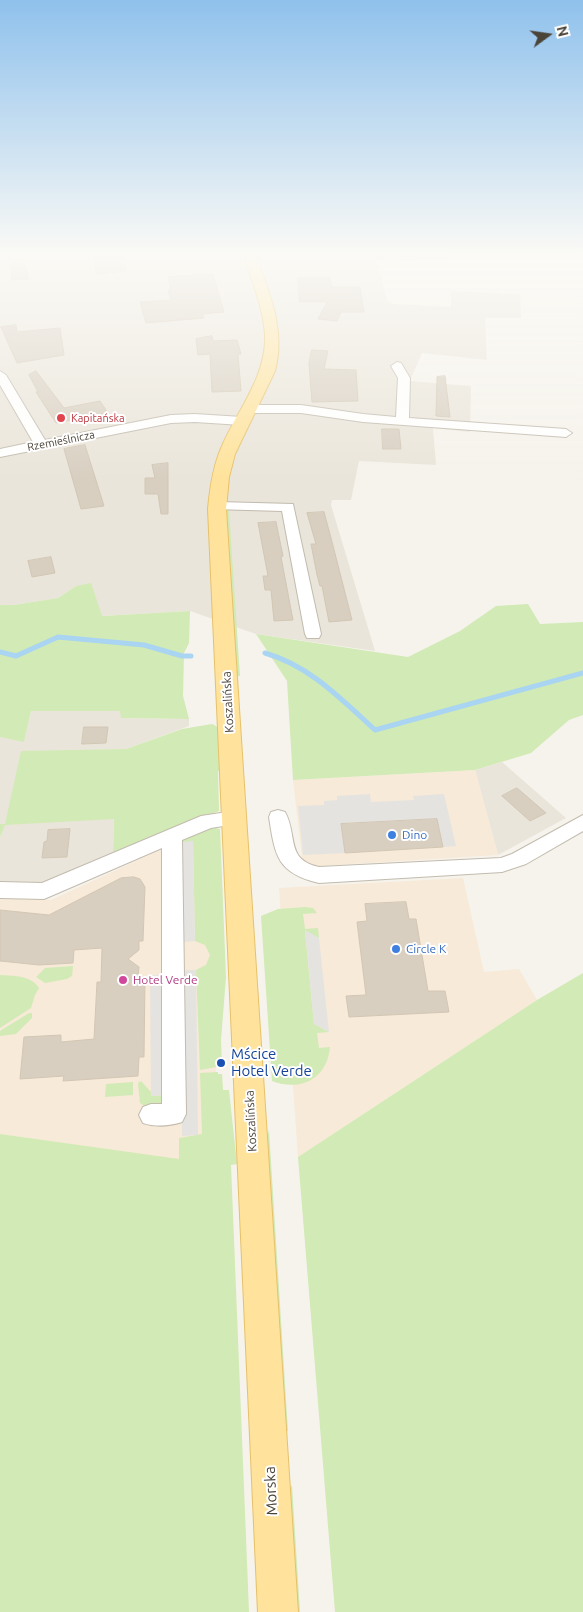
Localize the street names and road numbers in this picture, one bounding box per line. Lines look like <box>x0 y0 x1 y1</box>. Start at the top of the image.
street label: Rzemieślnicza <box>26 428 96 454</box>
street label: Koszalińska <box>219 671 237 733</box>
street label: Koszalińska <box>242 1090 260 1152</box>
street label: Morska <box>261 1466 281 1516</box>

